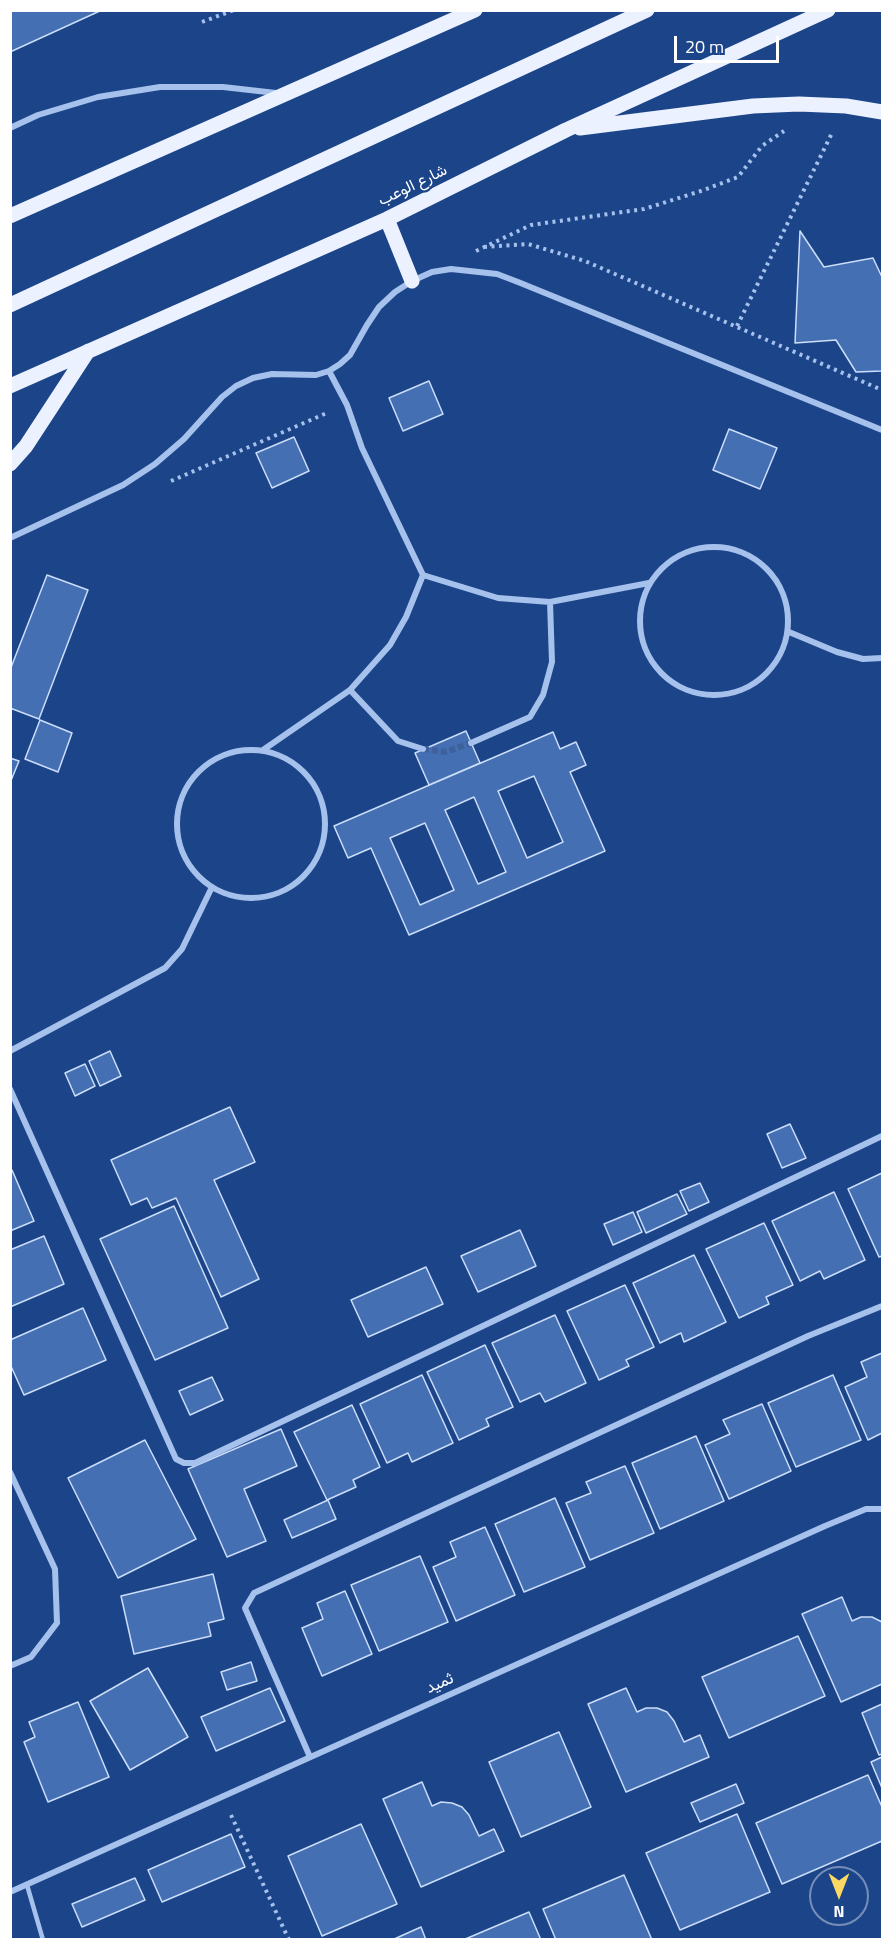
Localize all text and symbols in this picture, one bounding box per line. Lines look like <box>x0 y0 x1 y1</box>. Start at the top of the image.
scale bar <box>677 24 782 62</box>
text: 20 m <box>685 33 724 60</box>
street label: شارع الوعب <box>375 161 451 211</box>
street label: ثميد <box>423 1669 457 1699</box>
north arrow <box>809 1866 869 1926</box>
text: N <box>833 1900 845 1924</box>

